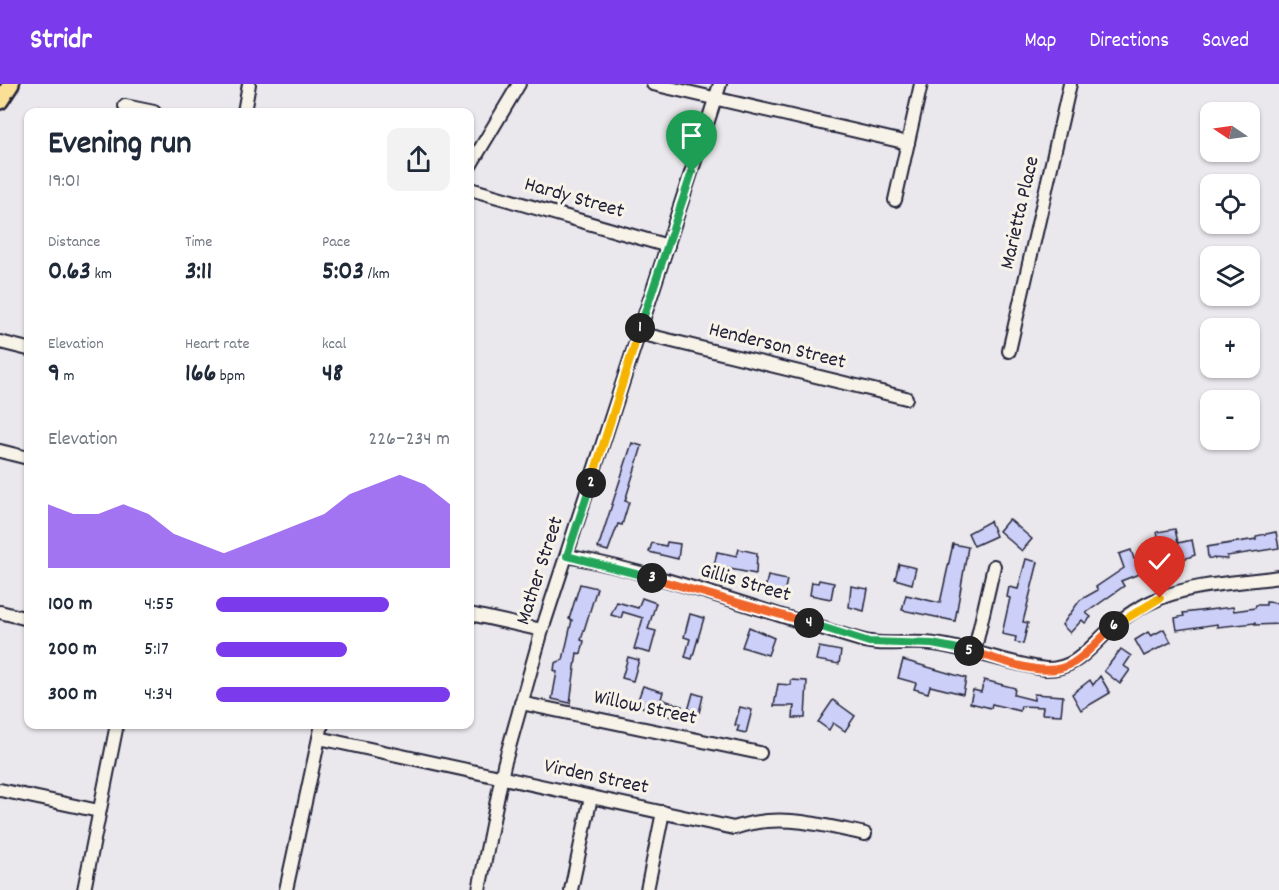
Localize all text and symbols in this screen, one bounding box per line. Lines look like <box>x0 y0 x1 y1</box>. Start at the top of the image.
text: Stridr <box>30 22 92 62</box>
text: Map <box>1025 27 1056 57</box>
text: Directions <box>1089 27 1169 57</box>
text: Saved <box>1202 27 1249 57</box>
north arrow <box>1200 102 1260 162</box>
map controls <box>1200 102 1260 450</box>
pin <box>666 110 717 172</box>
icon: arrive <box>675 119 708 152</box>
text: Evening run <box>48 122 192 169</box>
button: share <box>387 128 450 191</box>
street label: Marietta Place <box>993 153 1049 273</box>
text: 19:01 <box>48 168 80 196</box>
street label: Hardy Street <box>521 170 628 228</box>
button: locate <box>1200 174 1260 234</box>
text: Distance <box>48 231 100 254</box>
text: Time <box>185 231 212 254</box>
text: Pace <box>322 231 350 254</box>
button: layers <box>1200 246 1260 306</box>
text: 0.63 <box>48 254 91 291</box>
text: 3:11 <box>185 254 212 291</box>
text: 5:03 <box>322 254 364 291</box>
text: km <box>91 263 112 286</box>
text: /km <box>364 263 390 286</box>
pin: 1 <box>625 313 655 343</box>
street label: Henderson Street <box>705 315 849 379</box>
text: 1 <box>638 316 642 339</box>
button: + <box>1200 318 1260 378</box>
text: Elevation <box>48 333 104 356</box>
text: Heart rate <box>185 333 250 356</box>
text: kcal <box>322 333 346 356</box>
text: 9 <box>48 356 60 393</box>
text: 166 <box>185 356 216 393</box>
text: 48 <box>322 356 343 393</box>
text: m <box>60 365 75 388</box>
text: bpm <box>216 365 245 388</box>
button: − <box>1200 390 1260 450</box>
text: Elevation <box>48 426 118 454</box>
text: 226–234 m <box>369 426 450 454</box>
pin: 2 <box>576 468 606 498</box>
text: 2 <box>588 471 595 494</box>
street label: Mather Street <box>509 513 573 629</box>
pin <box>1134 536 1185 598</box>
icon: check <box>1143 545 1176 578</box>
street label: Gillis Street <box>696 557 794 611</box>
pin: 3 <box>637 563 667 593</box>
text: 3 <box>648 566 656 589</box>
text: 100 m <box>48 591 93 619</box>
text: 4:55 <box>144 591 174 619</box>
pin: 4 <box>794 608 824 638</box>
text: 4 <box>806 611 812 634</box>
pin: 6 <box>1099 611 1129 641</box>
text: 6 <box>1110 614 1118 637</box>
text: 200 m <box>48 636 97 664</box>
text: 5:17 <box>144 636 169 664</box>
pin: 5 <box>954 636 984 666</box>
text: 5 <box>965 639 973 662</box>
text: 300 m <box>48 681 97 709</box>
text: 4:34 <box>144 681 173 709</box>
street label: Willow Street <box>591 683 700 735</box>
street label: Virden Street <box>541 752 651 804</box>

